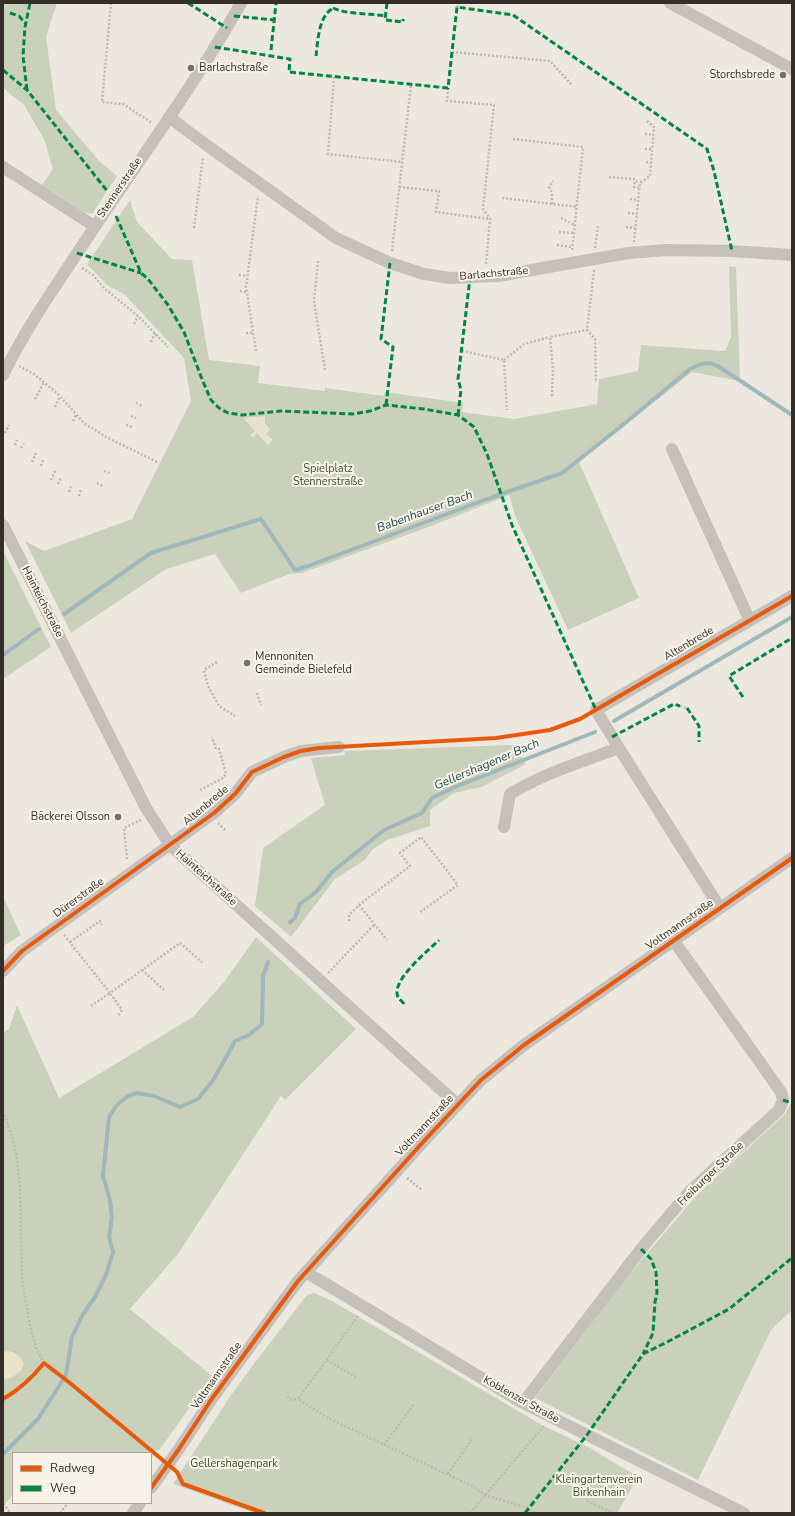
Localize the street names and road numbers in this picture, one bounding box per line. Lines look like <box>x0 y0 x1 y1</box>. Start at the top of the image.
street label: Stennerstraße <box>95 155 145 221</box>
street label: Barlachstraße <box>459 264 529 284</box>
street label: Hainteichstraße <box>18 564 66 640</box>
street label: Altenbrede <box>662 624 716 664</box>
street label: Altenbrede <box>181 783 231 829</box>
street label: Hainteichstraße <box>173 847 239 909</box>
street label: Dürerstraße <box>51 875 107 921</box>
street label: Voltmannstraße <box>644 897 716 953</box>
street label: Voltmannstraße <box>393 1093 457 1159</box>
street label: Freiburger Straße <box>675 1139 747 1209</box>
street label: Voltmannstraße <box>189 1340 245 1412</box>
street label: Koblenzer Straße <box>481 1374 561 1426</box>

